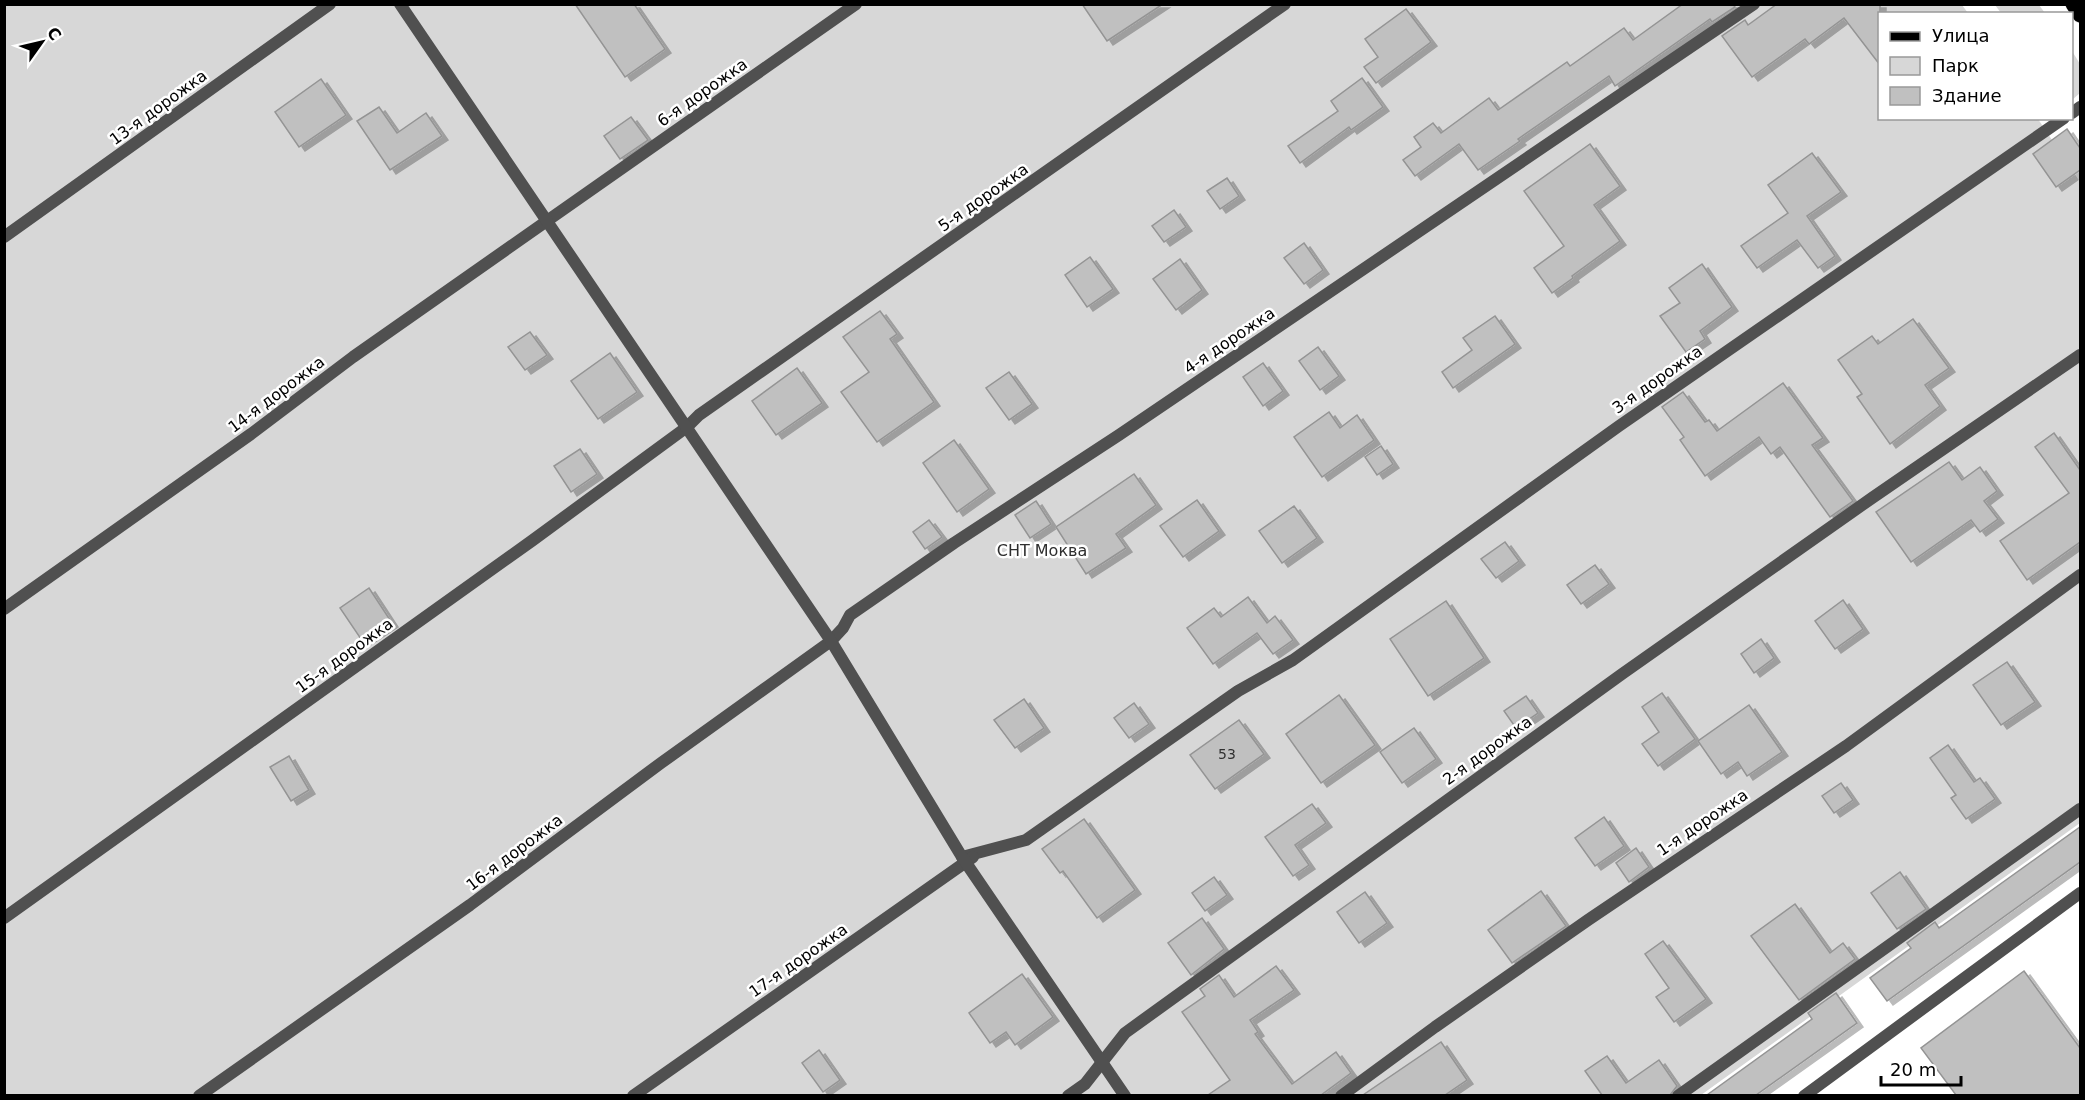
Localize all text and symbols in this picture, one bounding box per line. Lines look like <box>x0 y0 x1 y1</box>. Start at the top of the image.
north arrow <box>12 12 72 72</box>
legend <box>1878 12 2073 120</box>
text: С <box>43 24 65 44</box>
text: Улица <box>1932 25 1989 46</box>
street label: 6-я дорожка <box>654 54 751 130</box>
text: Парк <box>1932 55 1979 76</box>
street label: 13-я дорожка <box>106 66 211 149</box>
text: Здание <box>1932 85 2002 106</box>
street label: 5-я дорожка <box>935 159 1032 235</box>
street label: 4-я дорожка <box>1180 303 1278 378</box>
street label: 3-я дорожка <box>1609 341 1706 417</box>
street label: 14-я дорожка <box>224 352 328 437</box>
park label: СНТ Моква <box>997 541 1087 560</box>
street label: 15-я дорожка <box>292 614 397 697</box>
street label: 2-я дорожка <box>1439 712 1535 789</box>
house number: 53 <box>1218 746 1236 762</box>
street label: 1-я дорожка <box>1653 785 1751 860</box>
street label: 16-я дорожка <box>462 810 566 895</box>
street label: 17-я дорожка <box>746 919 851 1001</box>
scale bar <box>1881 1049 1960 1087</box>
text: 20 m <box>1890 1059 1936 1080</box>

